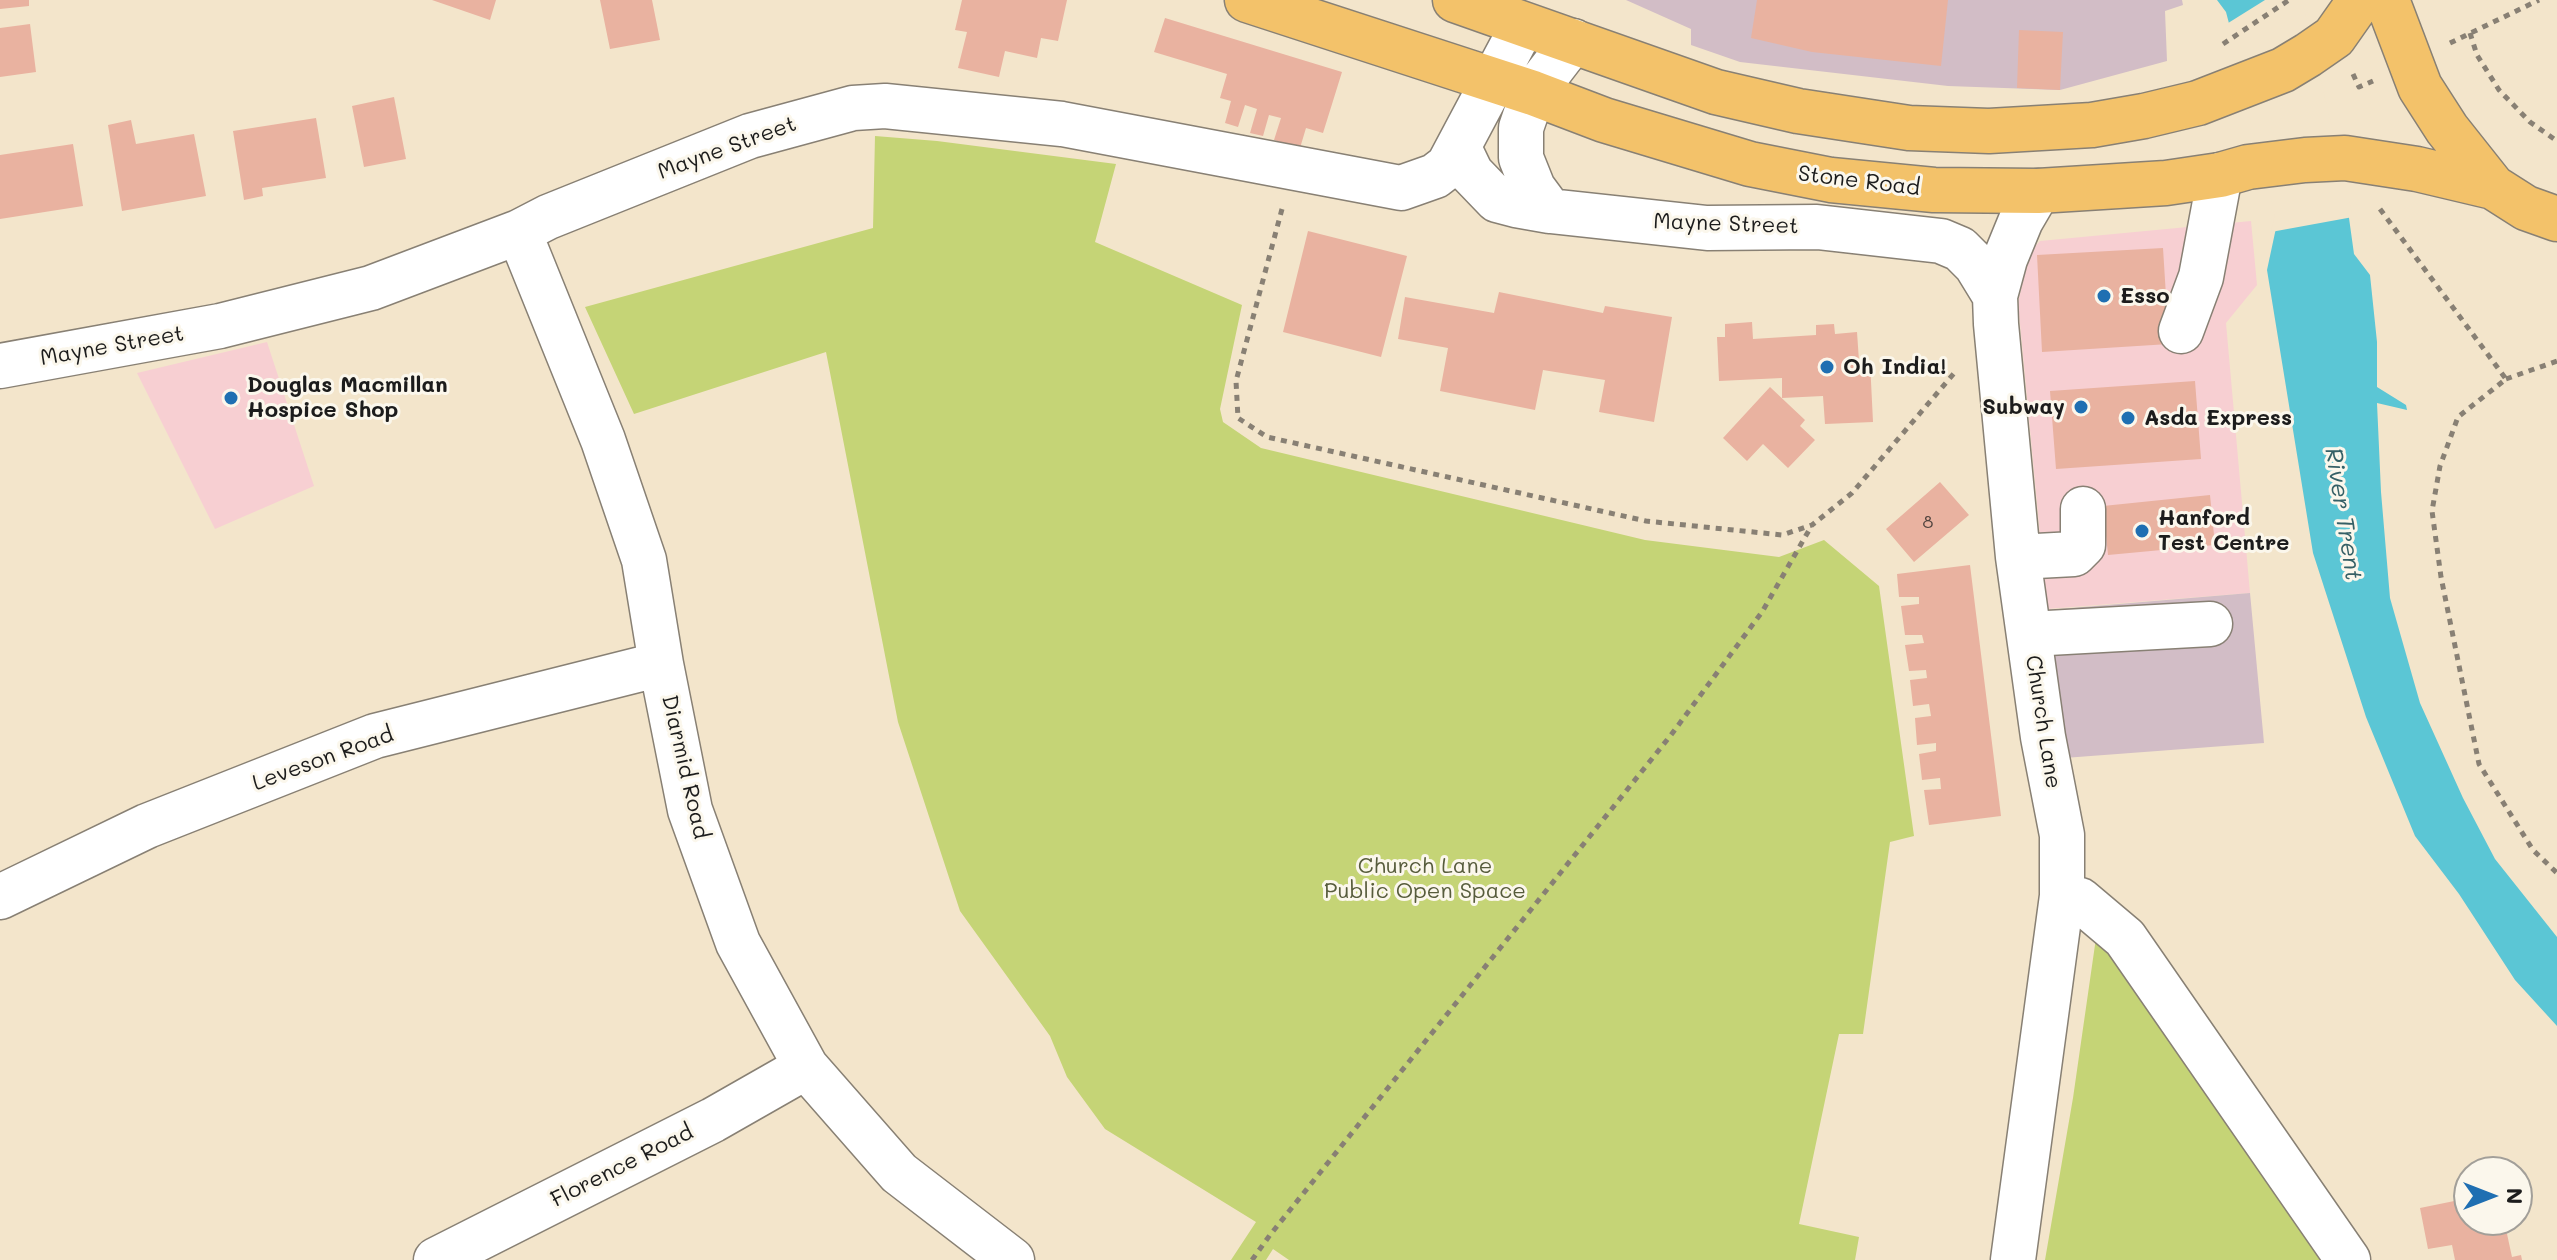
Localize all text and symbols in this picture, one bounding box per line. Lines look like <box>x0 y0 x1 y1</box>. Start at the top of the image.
street label: Mayne Street <box>654 111 800 185</box>
street label: Stone Road <box>1796 160 1922 202</box>
street label: Mayne Street <box>1653 208 1799 240</box>
place label: Esso <box>2120 283 2170 309</box>
marker: Esso <box>2095 287 2113 305</box>
street label: Mayne Street <box>38 320 186 372</box>
place label: Oh India! <box>1843 354 1946 380</box>
marker: Oh India! <box>1818 358 1836 376</box>
place label: Douglas Macmillan Hospice Shop <box>247 372 448 424</box>
marker: Douglas Macmillan Hospice Shop <box>222 389 240 407</box>
place label: Subway <box>1982 394 2065 420</box>
marker: Subway <box>2072 398 2090 416</box>
place label: Asda Express <box>2144 405 2292 431</box>
marker: Asda Express <box>2119 409 2137 427</box>
water label: River Trent <box>2318 446 2368 582</box>
place label: Hanford Test Centre <box>2158 505 2289 556</box>
house number: 8 <box>1923 511 1933 533</box>
marker: Hanford Test Centre <box>2133 522 2151 540</box>
street label: Church Lane <box>2019 653 2067 791</box>
street label: Diarmid Road <box>656 693 714 841</box>
street label: Leveson Road <box>249 721 397 797</box>
park label: Church Lane Public Open Space <box>1324 853 1526 904</box>
street label: Florence Road <box>546 1119 698 1213</box>
north arrow <box>2453 1156 2533 1236</box>
text: N <box>2501 1188 2530 1204</box>

